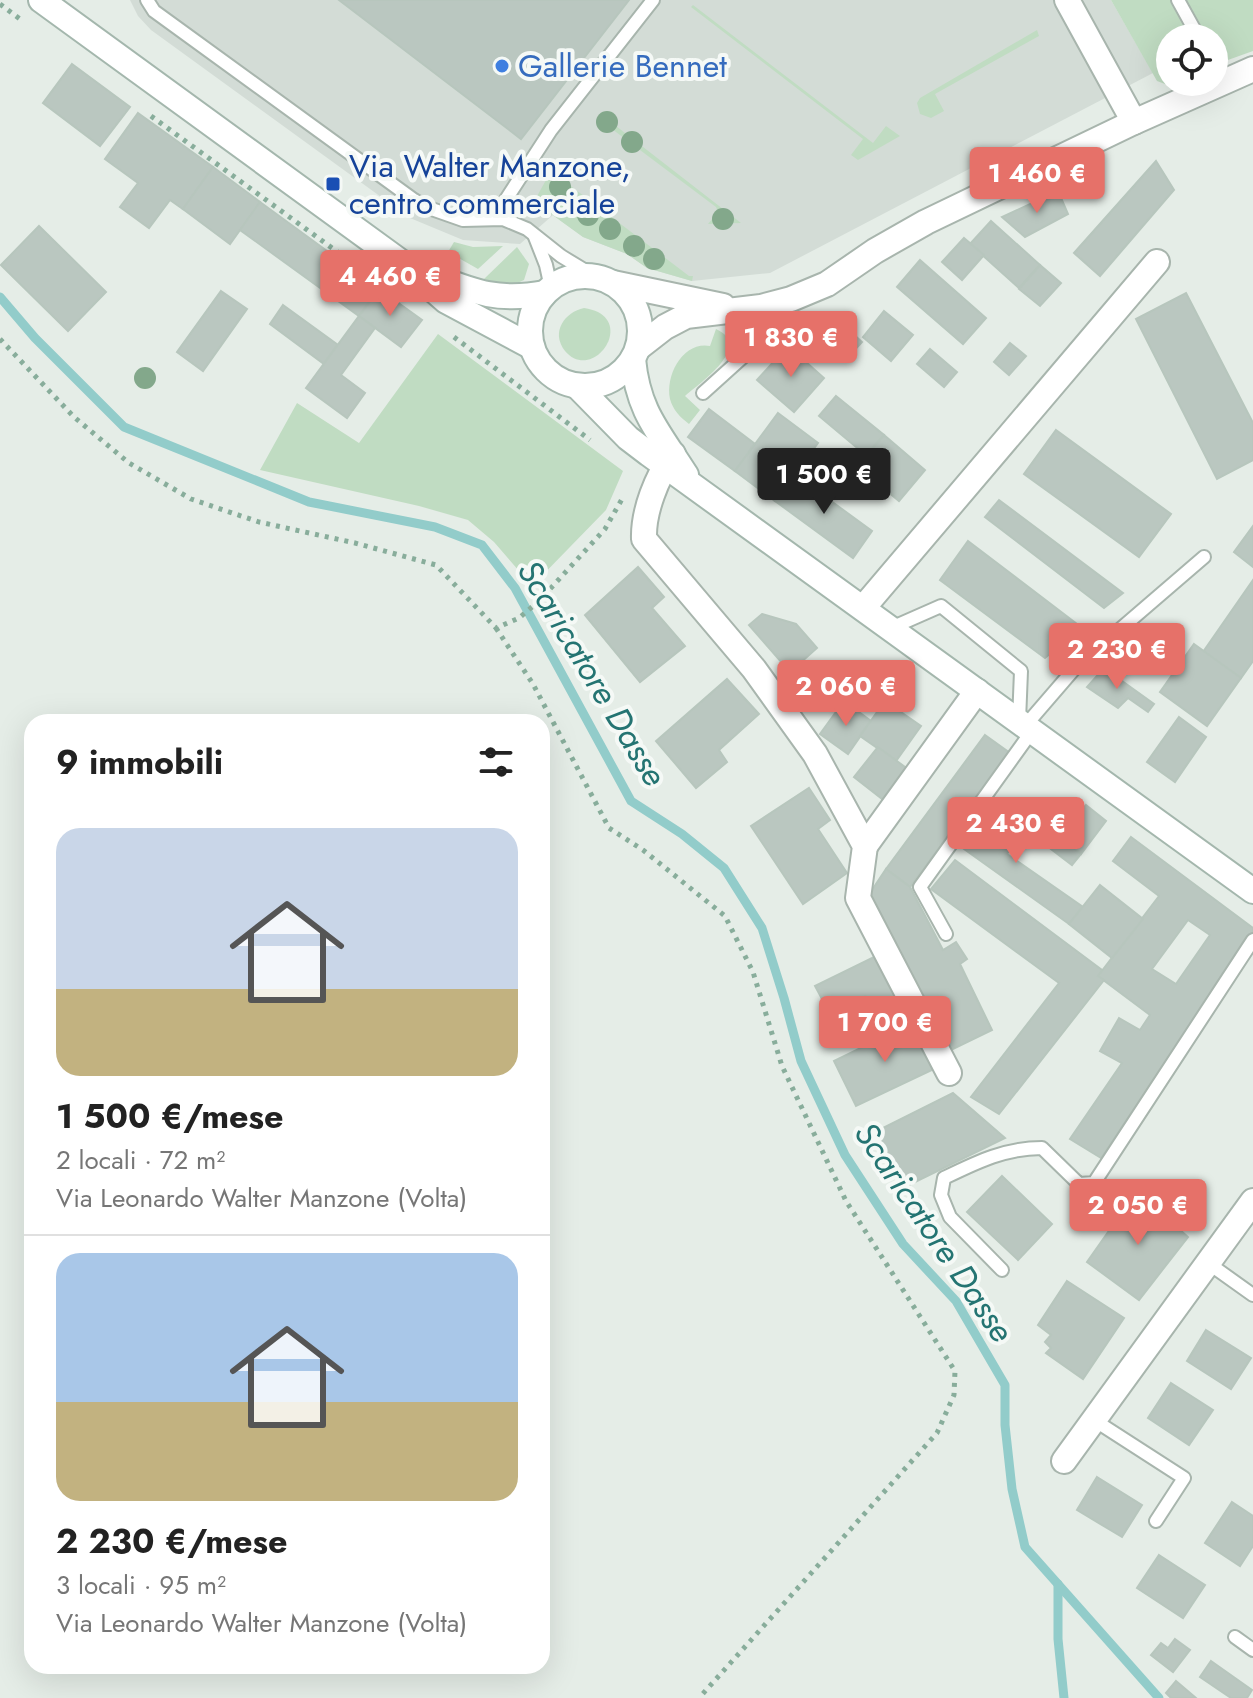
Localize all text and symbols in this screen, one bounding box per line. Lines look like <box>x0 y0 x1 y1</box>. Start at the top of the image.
map controls <box>1156 24 1228 96</box>
button: locate <box>1156 24 1228 96</box>
place label: Gallerie Bennet <box>518 43 727 89</box>
marker: Gallerie Bennet <box>493 57 511 75</box>
place label: Via Walter Manzone, centro commerciale <box>349 143 631 226</box>
pin: 1 460 € <box>963 147 1111 215</box>
text: 1 460 € <box>988 154 1086 192</box>
marker: Via Walter Manzone, centro commerciale <box>324 175 342 193</box>
pin: 4 460 € <box>316 250 464 318</box>
text: 4 460 € <box>338 257 442 295</box>
pin: 1 830 € <box>717 311 865 379</box>
text: 1 830 € <box>743 318 839 356</box>
pin: 1 500 € <box>750 448 898 516</box>
text: 1 500 € <box>775 455 873 493</box>
water label: Scaricatore Dasse <box>505 551 679 795</box>
pin: 2 230 € <box>1043 623 1191 691</box>
text: 2 230 € <box>1067 630 1167 668</box>
pin: 2 060 € <box>772 660 920 728</box>
text: 2 060 € <box>795 667 897 705</box>
text: 9 immobili <box>56 738 223 787</box>
icon: filters <box>474 740 518 784</box>
pin: 2 430 € <box>942 797 1090 865</box>
text: 2 430 € <box>965 804 1067 842</box>
icon: home <box>215 880 359 1024</box>
pin: 1 700 € <box>811 996 959 1064</box>
text: 1 700 € <box>837 1003 933 1041</box>
text: 1 500 €/mese <box>56 1092 284 1141</box>
water label: Scaricatore Dasse <box>842 1112 1026 1352</box>
text: 2 locali · 72 m² <box>56 1141 225 1179</box>
text: Via Leonardo Walter Manzone (Volta) <box>56 1179 467 1217</box>
pin: 2 050 € <box>1064 1179 1212 1247</box>
text: 2 050 € <box>1088 1186 1188 1224</box>
icon: home <box>215 1305 359 1449</box>
text: 2 230 €/mese <box>56 1517 288 1566</box>
text: 3 locali · 95 m² <box>56 1566 226 1604</box>
text: Via Leonardo Walter Manzone (Volta) <box>56 1604 467 1642</box>

